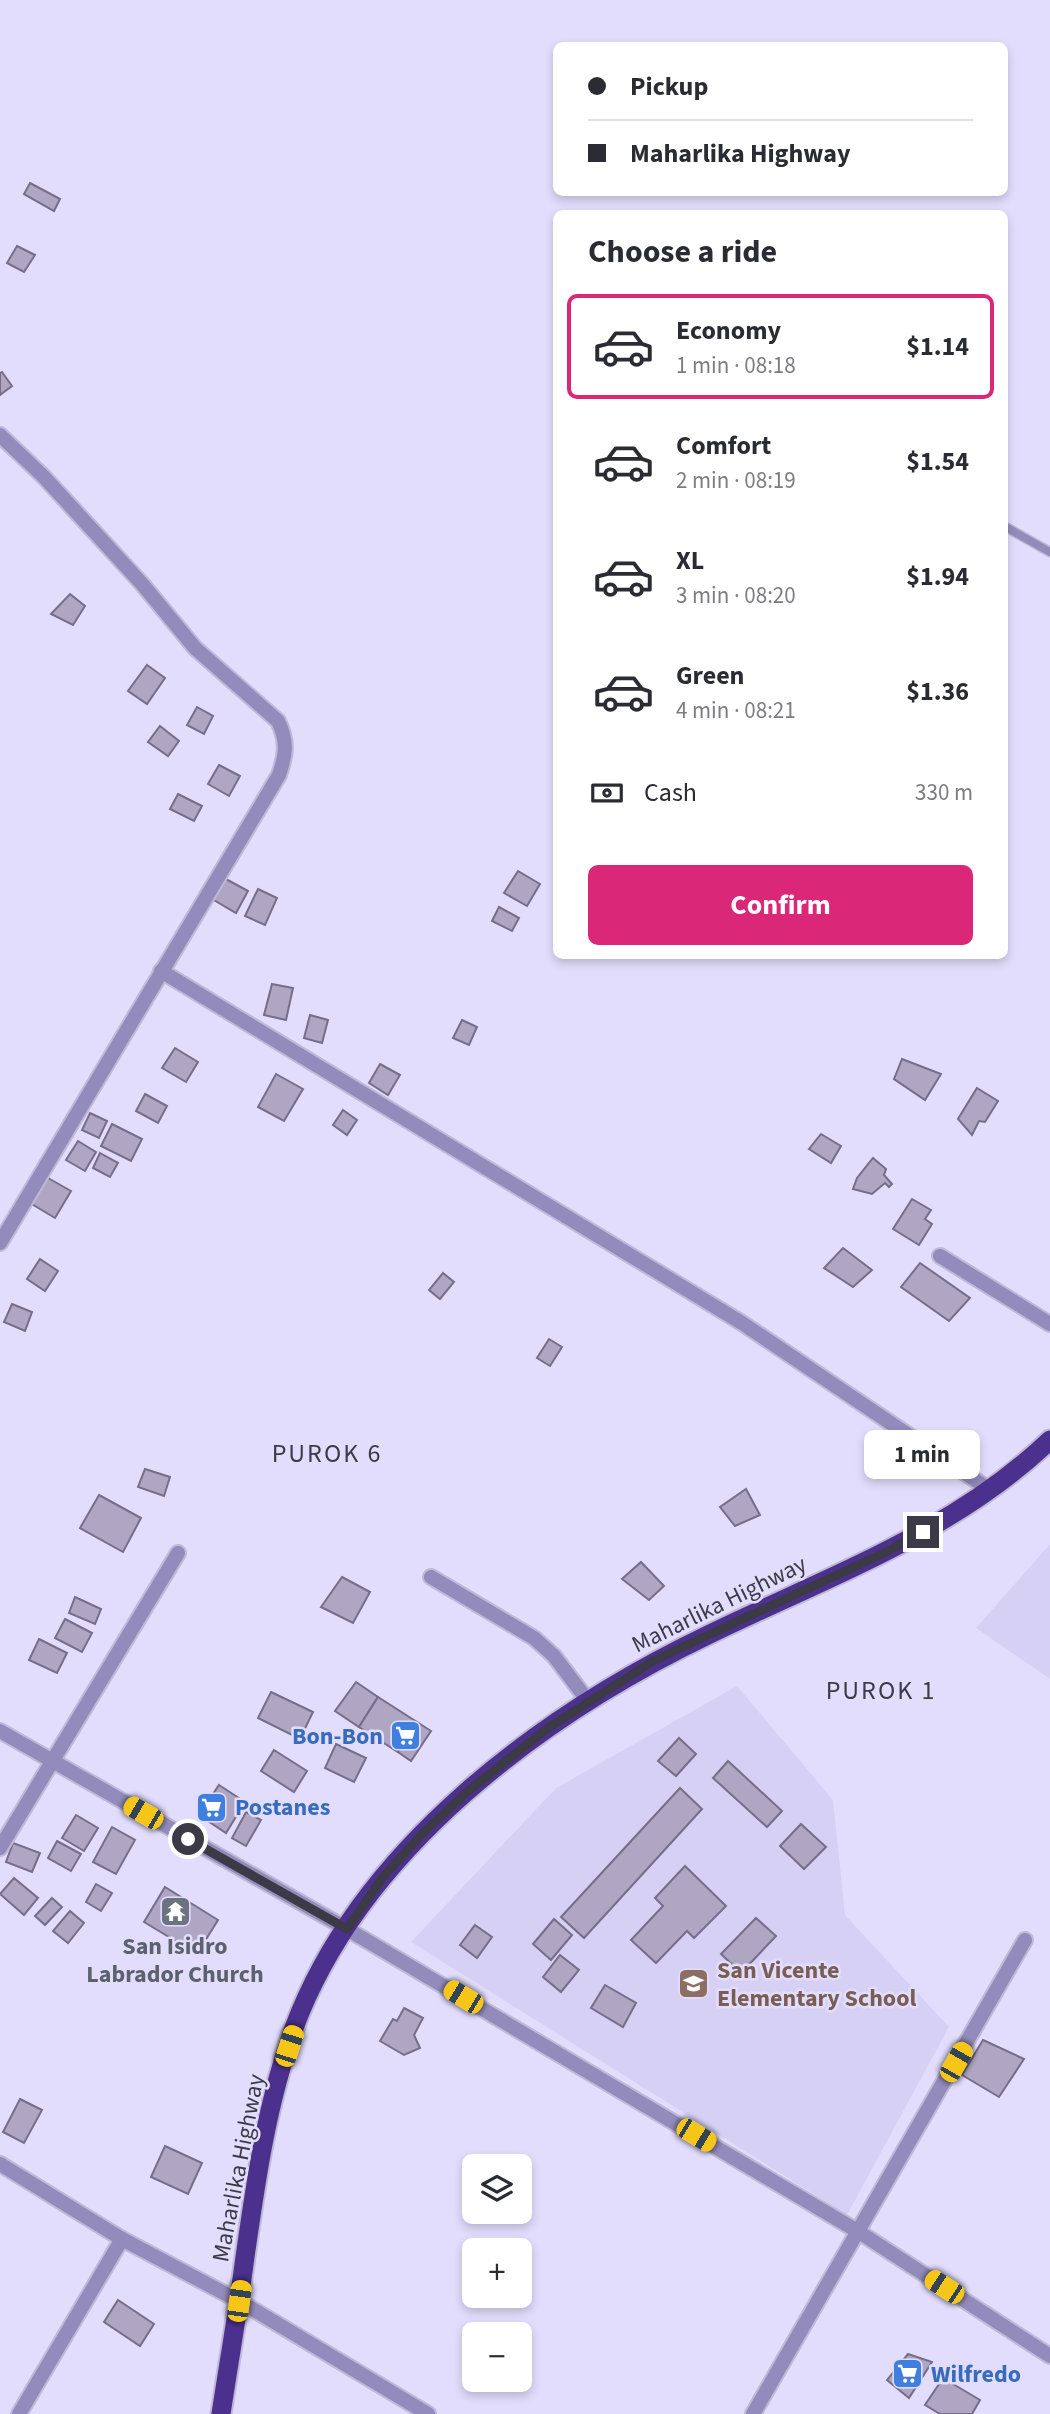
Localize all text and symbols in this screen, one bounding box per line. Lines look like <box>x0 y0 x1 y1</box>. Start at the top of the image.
text: Pickup <box>630 68 708 105</box>
text: Maharlika Highway <box>630 135 851 172</box>
text: Choose a ride <box>588 229 777 275</box>
text: Economy <box>676 312 781 349</box>
icon: car <box>592 315 655 378</box>
text: $1.14 <box>906 328 969 365</box>
text: 1 min · 08:18 <box>676 349 796 382</box>
text: Comfort <box>676 427 771 464</box>
icon: car <box>592 430 655 493</box>
text: $1.54 <box>906 443 969 480</box>
text: 2 min · 08:19 <box>676 464 796 497</box>
text: XL <box>676 542 704 579</box>
icon: car <box>592 545 655 608</box>
text: $1.94 <box>906 558 969 595</box>
text: 3 min · 08:20 <box>676 579 796 612</box>
text: Green <box>676 657 744 694</box>
icon: car <box>592 660 655 723</box>
text: $1.36 <box>906 673 969 710</box>
text: 4 min · 08:21 <box>676 694 796 727</box>
icon: cash <box>588 774 626 812</box>
text: Cash <box>644 774 697 811</box>
text: 330 m <box>915 776 973 809</box>
button: Confirm <box>588 865 973 945</box>
callout: 1 min <box>865 1430 981 1480</box>
district label: PUROK 6 <box>272 1435 382 1472</box>
text: 1 min <box>894 1438 950 1471</box>
route end <box>907 1516 939 1548</box>
street label: Maharlika Highway <box>626 1547 813 1662</box>
district label: PUROK 1 <box>826 1672 936 1709</box>
place label: Bon-Bon <box>292 1719 383 1754</box>
supermarket icon: Bon-Bon <box>389 1719 423 1753</box>
supermarket icon: Postanes <box>195 1790 229 1824</box>
place label: Postanes <box>235 1790 330 1825</box>
car <box>120 1793 167 1833</box>
route start <box>172 1823 204 1855</box>
temple icon: San Isidro Labrador Church <box>158 1895 192 1929</box>
place label: San Isidro Labrador Church <box>86 1929 264 1992</box>
place label: San Vicente Elementary School <box>717 1953 916 2016</box>
school or university icon: San Vicente Elementary School <box>677 1967 711 2001</box>
car <box>440 1977 487 2017</box>
car <box>273 2023 306 2069</box>
car <box>937 2039 976 2085</box>
street label: Maharlika Highway <box>203 2071 274 2265</box>
car <box>673 2115 720 2155</box>
map controls <box>462 2154 532 2392</box>
button: layers <box>462 2154 532 2224</box>
button: + <box>462 2238 532 2308</box>
car <box>921 2267 968 2307</box>
car <box>226 2279 253 2323</box>
button: − <box>462 2322 532 2392</box>
supermarket icon: Wilfredo <box>891 2357 925 2391</box>
place label: Wilfredo <box>931 2357 1021 2392</box>

